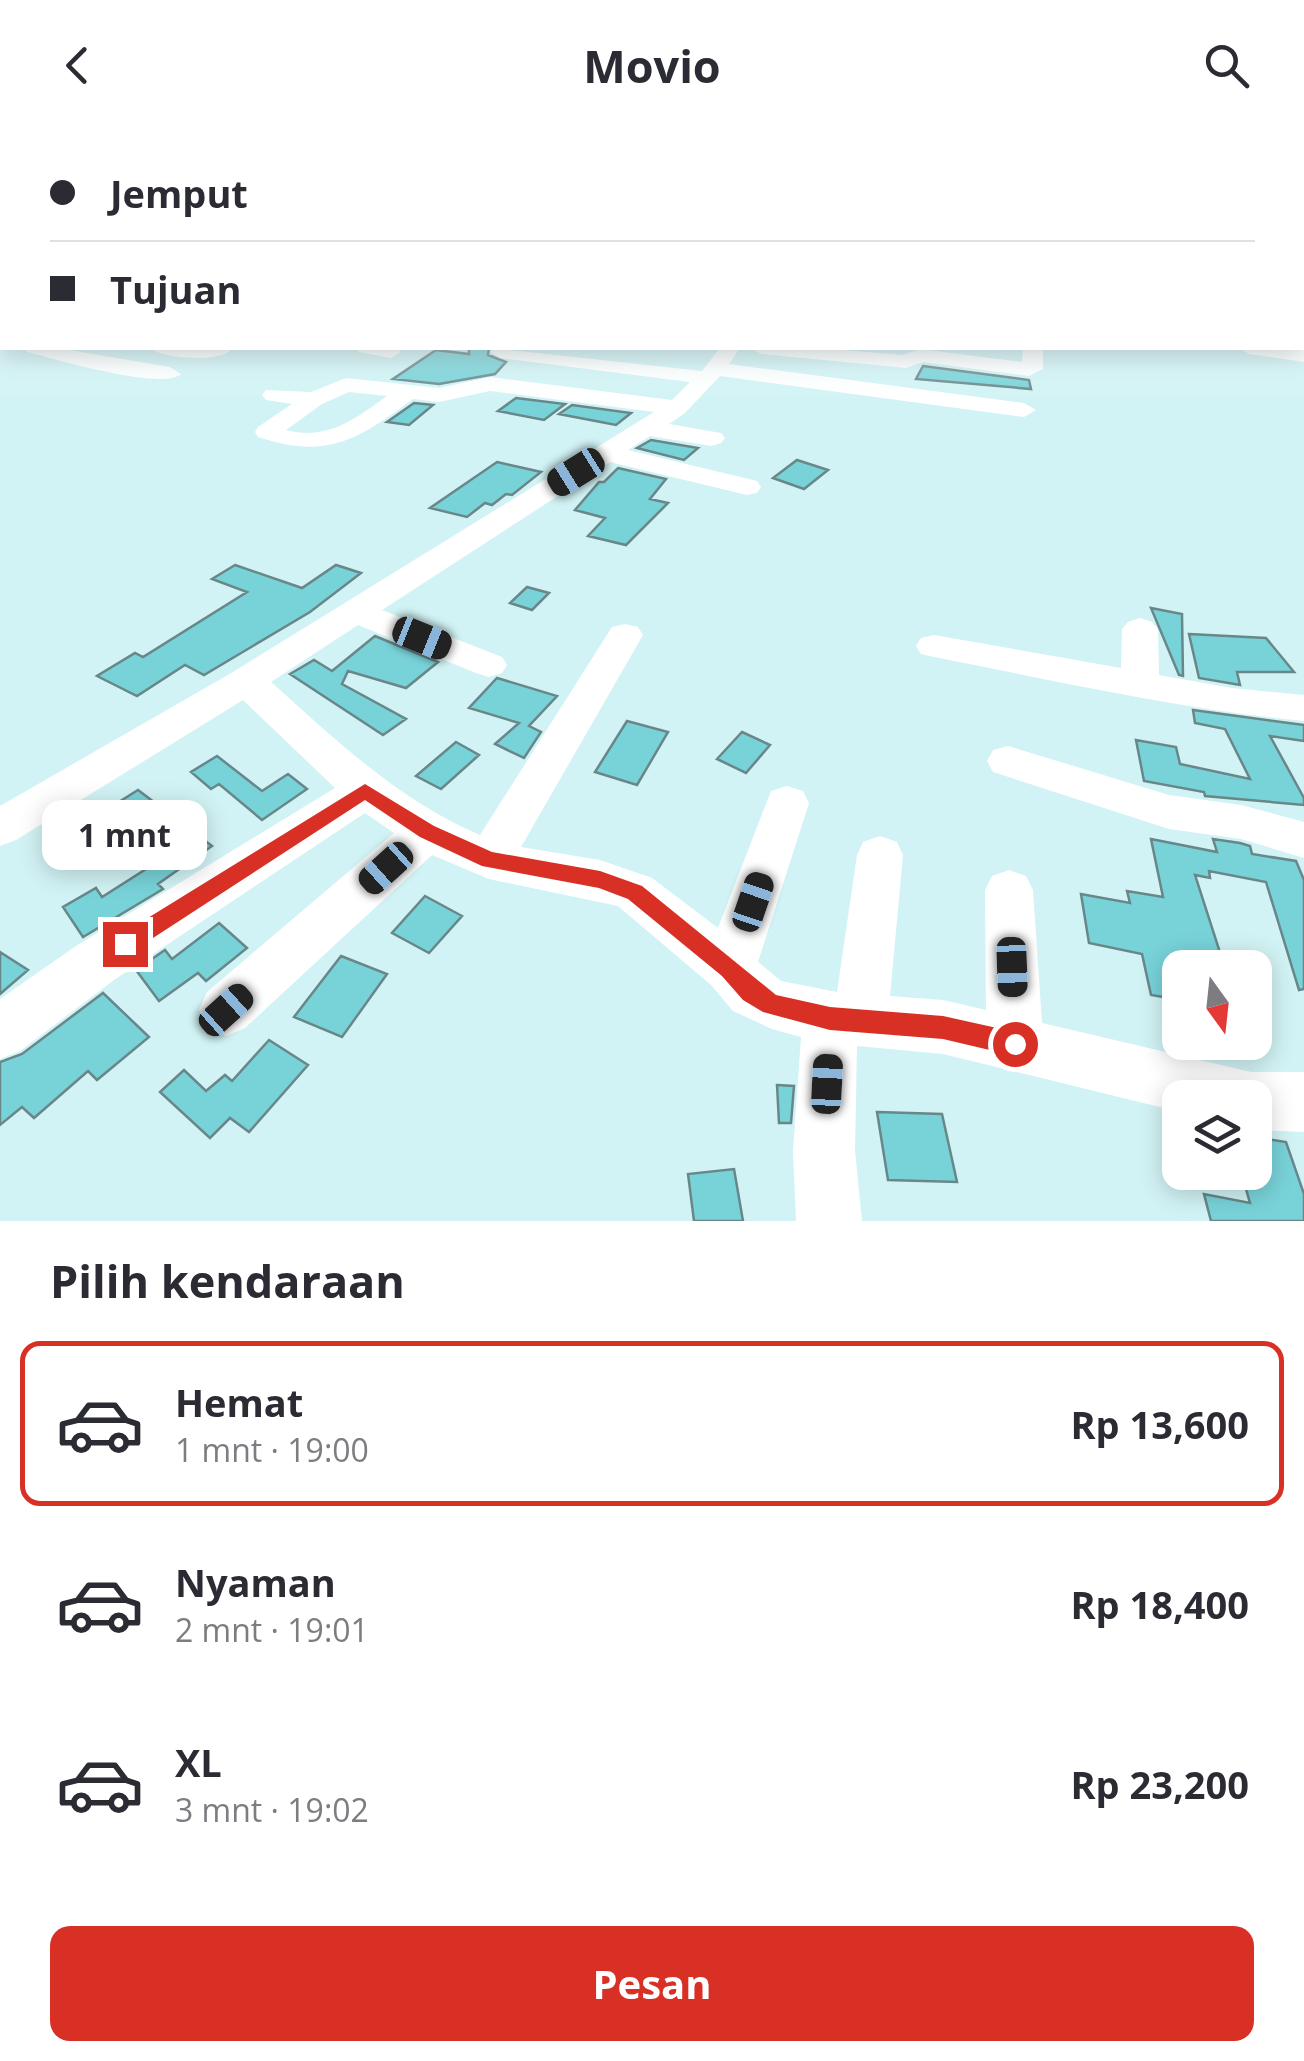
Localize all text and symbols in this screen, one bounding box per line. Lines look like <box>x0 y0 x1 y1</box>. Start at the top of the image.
text: Movio <box>583 35 721 96</box>
icon: back <box>50 38 105 93</box>
icon: search <box>1199 38 1254 93</box>
text: Jemput <box>110 167 248 219</box>
text: Tujuan <box>110 263 241 315</box>
car <box>543 443 609 501</box>
car <box>389 613 455 663</box>
callout: 1 mnt <box>42 799 208 869</box>
text: 1 mnt <box>78 813 171 856</box>
car <box>354 837 418 899</box>
car <box>729 869 777 935</box>
route end <box>103 922 148 967</box>
car <box>996 936 1028 998</box>
north arrow <box>1162 950 1272 1060</box>
map controls <box>1162 950 1272 1190</box>
car <box>194 979 258 1041</box>
route start <box>993 1022 1038 1067</box>
car <box>810 1053 844 1115</box>
button: layers <box>1162 1080 1272 1190</box>
text: Pilih kendaraan <box>50 1250 405 1311</box>
text: Hemat <box>175 1376 303 1428</box>
icon: car <box>55 1379 145 1469</box>
text: Rp 13,600 <box>1071 1398 1249 1450</box>
text: 1 mnt · 19:00 <box>175 1428 369 1471</box>
text: Nyaman <box>175 1556 336 1608</box>
icon: car <box>55 1559 145 1649</box>
text: Rp 18,400 <box>1071 1578 1249 1630</box>
text: 2 mnt · 19:01 <box>175 1608 369 1651</box>
text: XL <box>175 1736 222 1788</box>
icon: car <box>55 1739 145 1829</box>
text: Rp 23,200 <box>1071 1758 1249 1810</box>
text: 3 mnt · 19:02 <box>175 1788 369 1831</box>
button: Pesan <box>50 1926 1254 2041</box>

